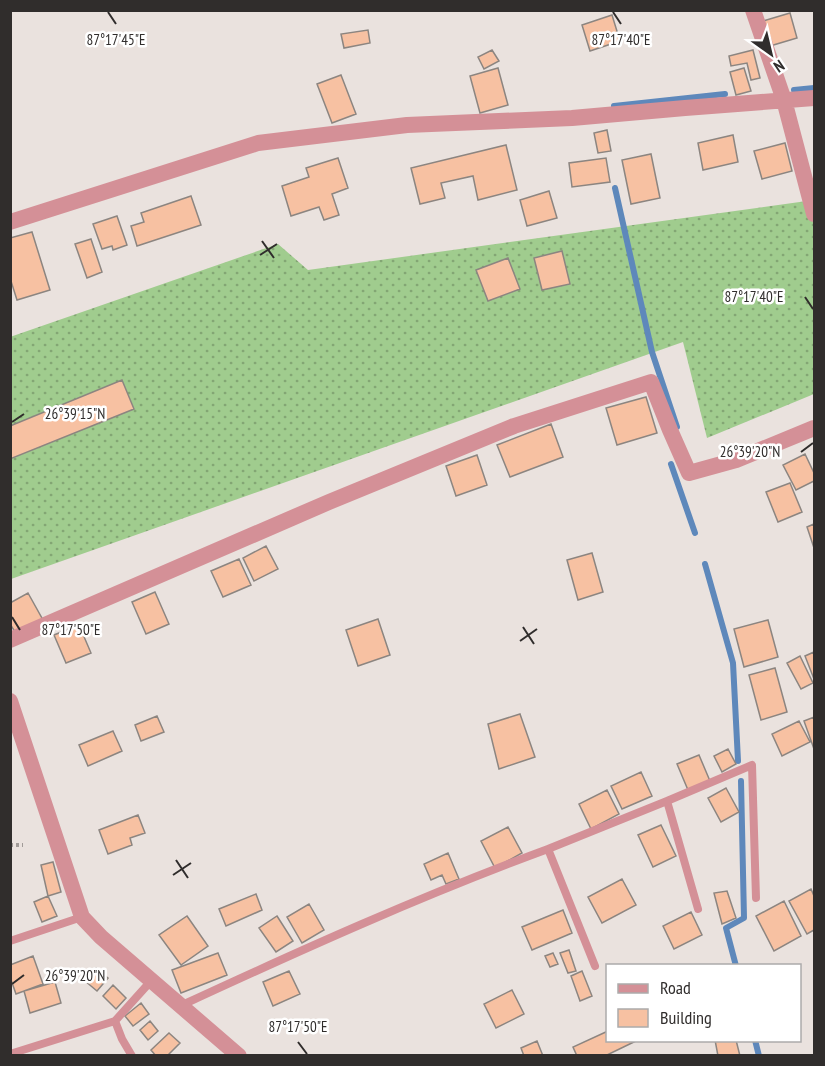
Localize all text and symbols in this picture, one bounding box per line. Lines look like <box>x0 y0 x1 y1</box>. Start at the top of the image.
north arrow <box>741 24 801 84</box>
text: 87°17'45"E <box>86 30 146 49</box>
text: 87°17'40"E <box>591 30 651 49</box>
text: N <box>770 56 789 77</box>
text: 87°17'40"E <box>724 287 784 306</box>
text: 26°39'15"N <box>45 404 105 423</box>
text: 26°39'20"N <box>720 442 780 461</box>
text: 87°17'50"E <box>41 620 101 639</box>
legend <box>606 964 801 1042</box>
text: 26°39'20"N <box>45 966 105 985</box>
text: Road <box>660 976 691 999</box>
text: Building <box>660 1006 712 1029</box>
text: 87°17'50"E <box>268 1017 328 1036</box>

